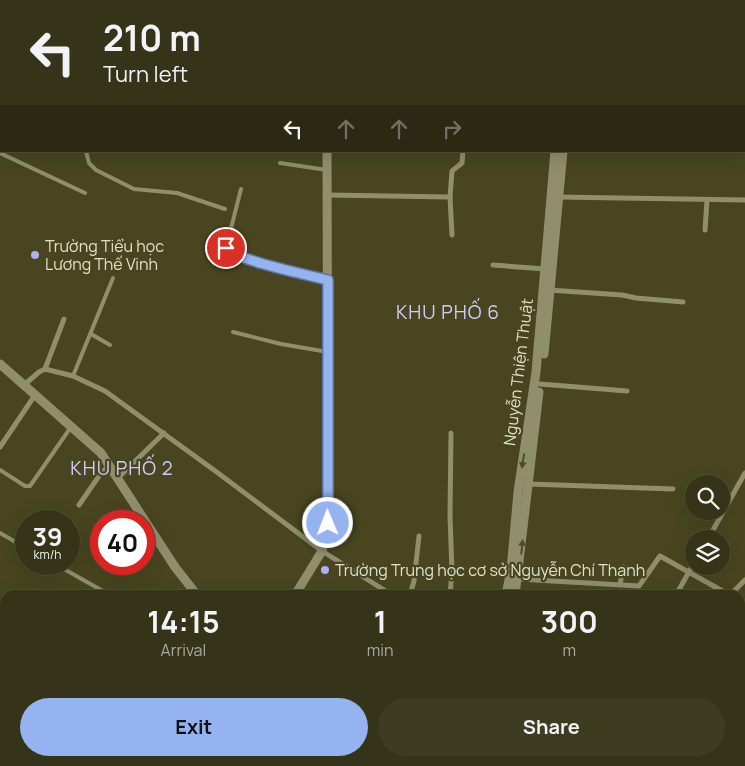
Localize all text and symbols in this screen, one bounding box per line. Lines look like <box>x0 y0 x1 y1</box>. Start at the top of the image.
text: 210 m <box>103 14 201 62</box>
icon: left <box>20 20 85 85</box>
text: Turn left <box>103 59 188 89</box>
icon: left <box>279 115 307 143</box>
icon: ahead <box>332 115 360 143</box>
icon: ahead <box>385 115 413 143</box>
icon: right <box>438 115 466 143</box>
pin <box>205 227 247 269</box>
icon: arrive <box>212 234 240 262</box>
place label: Trường Tiểu học Lương Thế Vinh <box>45 235 164 275</box>
marker: Trường Tiểu học Lương Thế Vinh <box>29 249 41 261</box>
district label: KHU PHỐ 6 <box>396 297 500 325</box>
street label: Nguyễn Thiện Thuật <box>498 297 538 447</box>
district label: KHU PHỐ 2 <box>70 453 174 481</box>
one-way arrow <box>518 453 526 469</box>
map controls <box>685 475 730 575</box>
button: search <box>685 475 730 520</box>
position arrow <box>301 496 353 548</box>
speed limit sign: 40 <box>90 510 155 575</box>
text: 39 <box>32 519 63 554</box>
button: layers <box>685 530 730 575</box>
one-way arrow <box>518 538 526 554</box>
text: km/h <box>34 546 61 563</box>
place label: Trường Trung học cơ sở Nguyễn Chí Thanh <box>335 559 645 581</box>
marker: Trường Trung học cơ sở Nguyễn Chí Thanh <box>319 564 331 576</box>
text: 14:15 <box>147 601 220 642</box>
text: 1 <box>374 601 387 642</box>
text: 300 <box>541 601 598 642</box>
text: Arrival <box>161 639 206 661</box>
text: min <box>367 639 394 661</box>
text: m <box>562 639 576 661</box>
button: Exit <box>20 698 368 756</box>
button: Share <box>378 698 725 756</box>

